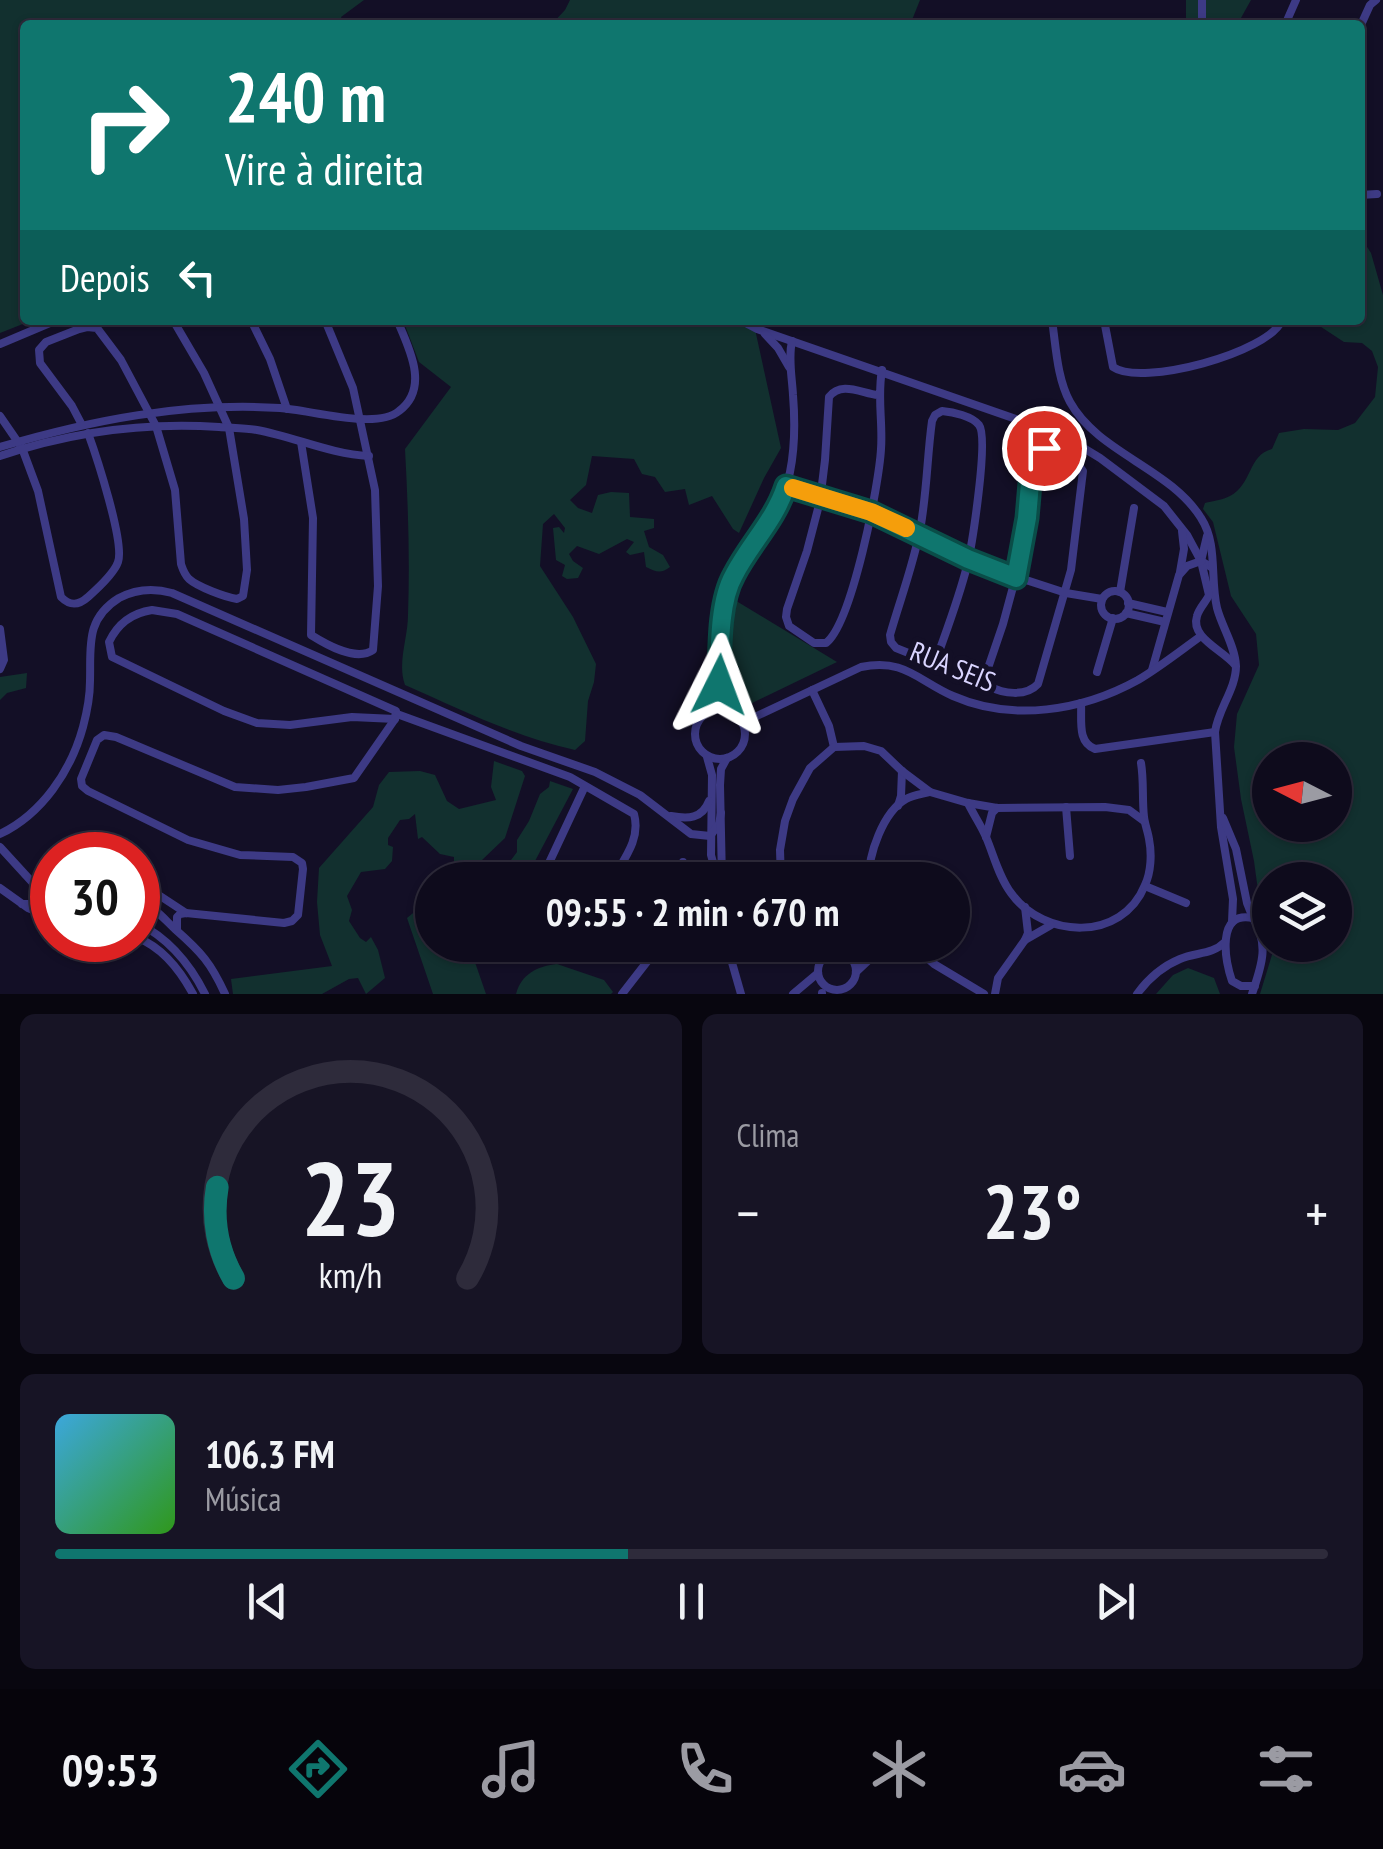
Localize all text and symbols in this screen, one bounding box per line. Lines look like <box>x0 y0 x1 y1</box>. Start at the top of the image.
text: 240 m <box>225 51 386 141</box>
icon: right <box>60 60 190 190</box>
text: Vire à direita <box>225 139 424 197</box>
icon: left <box>170 250 225 305</box>
text: Depois <box>60 253 150 302</box>
pin <box>1002 406 1087 491</box>
icon: arrive <box>1017 421 1072 476</box>
street label: RUA SEIS <box>905 632 1001 700</box>
position arrow <box>667 633 771 737</box>
north arrow <box>1252 742 1352 842</box>
map controls <box>1252 742 1352 962</box>
speed limit sign: 30 <box>30 832 160 962</box>
button: layers <box>1252 862 1352 962</box>
text: 09:55 · 2 min · 670 m <box>546 887 839 936</box>
text: Clima <box>737 1114 799 1156</box>
text: 23 <box>301 1130 400 1265</box>
text: 23° <box>983 1163 1082 1260</box>
text: − <box>737 1177 759 1248</box>
text: + <box>1305 1177 1328 1248</box>
text: km/h <box>319 1252 382 1298</box>
text: 106.3 FM <box>205 1429 335 1478</box>
text: Música <box>205 1478 281 1520</box>
icon: previous <box>240 1574 295 1629</box>
icon: pause <box>664 1574 719 1629</box>
icon: next <box>1088 1574 1143 1629</box>
icon: directions <box>283 1734 353 1804</box>
icon: music <box>476 1734 546 1804</box>
icon: phone <box>670 1734 740 1804</box>
icon: climate <box>864 1734 934 1804</box>
icon: car <box>1057 1734 1127 1804</box>
icon: filters <box>1251 1734 1321 1804</box>
text: 09:53 <box>62 1740 159 1798</box>

